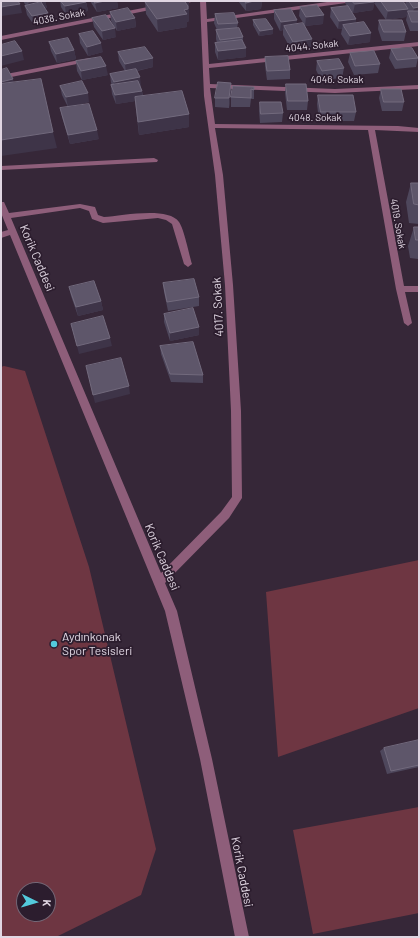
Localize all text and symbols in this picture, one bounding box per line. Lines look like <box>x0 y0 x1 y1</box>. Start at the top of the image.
street label: 4038. Sokak <box>32 6 86 28</box>
street label: 4044. Sokak <box>285 37 339 55</box>
street label: 4046. Sokak <box>311 74 363 86</box>
street label: 4048. Sokak <box>289 112 341 124</box>
street label: 4019. Sokak <box>388 198 408 250</box>
street label: Korik Caddesi <box>16 222 58 294</box>
street label: 4017. Sokak <box>209 277 227 337</box>
street label: Korik Caddesi <box>141 521 183 593</box>
place label: Aydınkonak Spor Tesisleri <box>62 630 132 658</box>
marker: Aydınkonak Spor Tesisleri <box>49 639 59 649</box>
street label: Korik Caddesi <box>228 836 256 908</box>
north arrow <box>16 882 56 922</box>
text: K <box>41 899 54 907</box>

